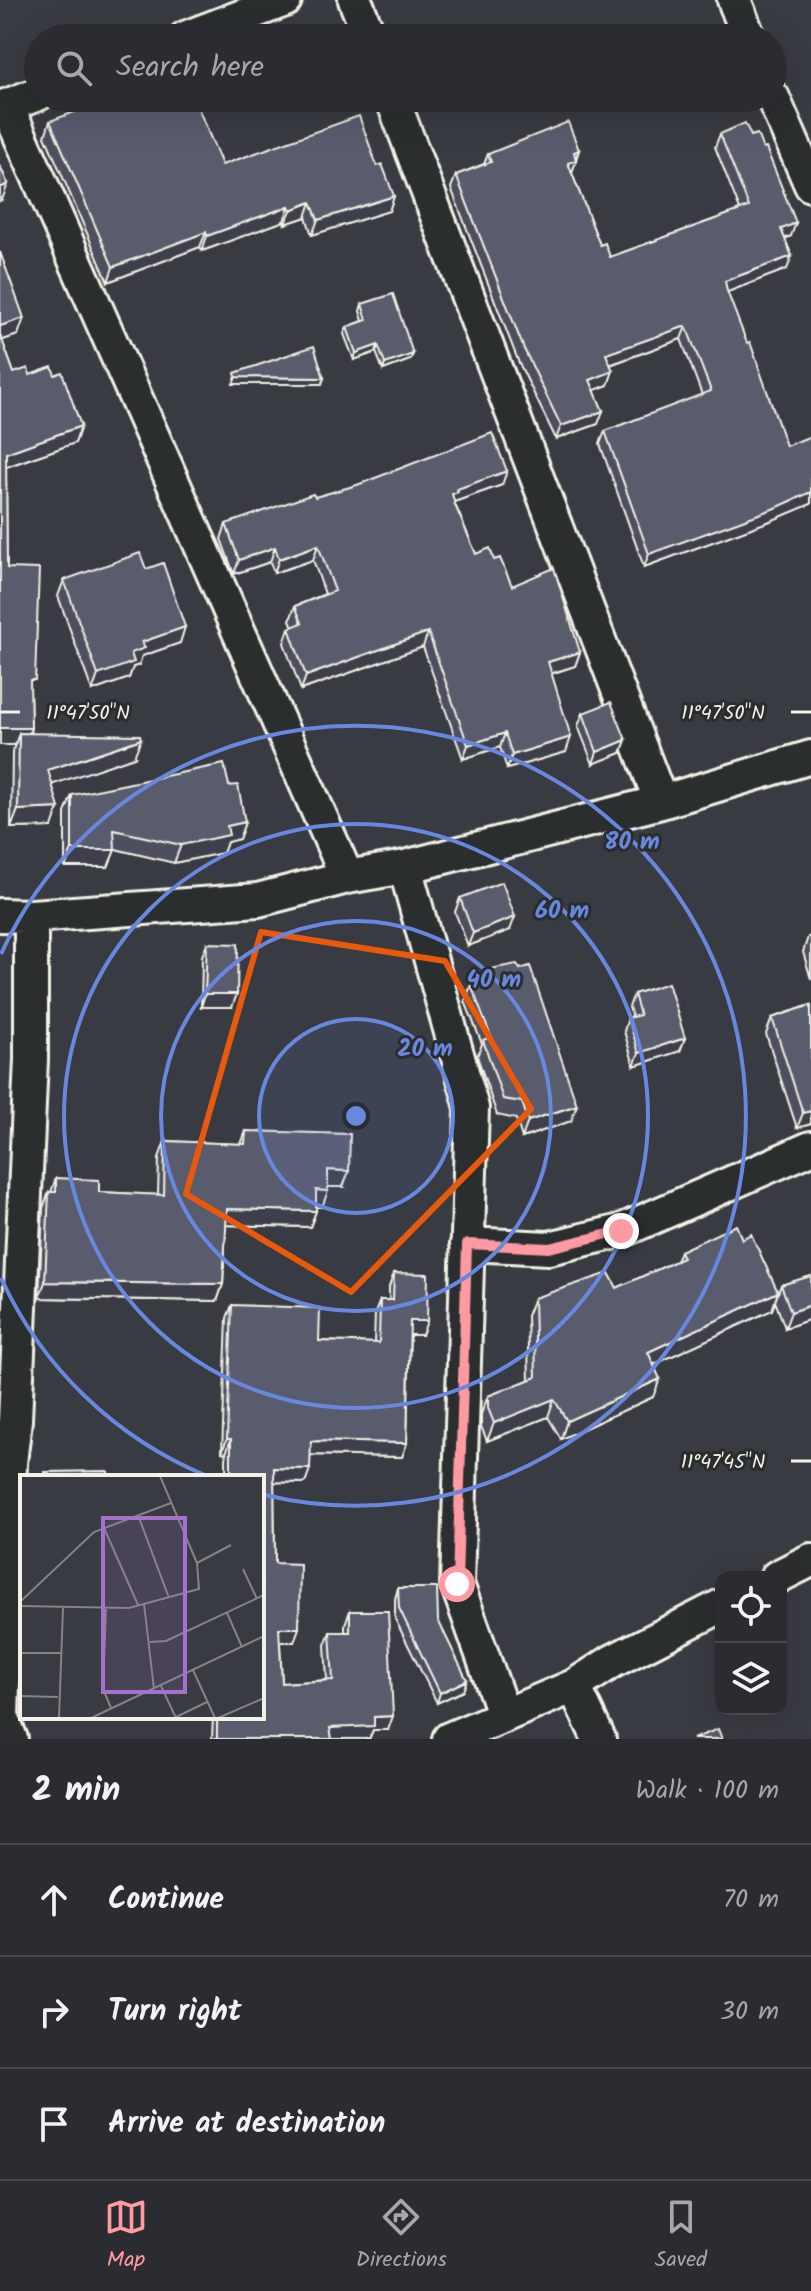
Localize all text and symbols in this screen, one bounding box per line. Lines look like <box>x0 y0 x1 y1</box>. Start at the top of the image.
search box <box>24 24 787 112</box>
text: Search here <box>116 44 264 92</box>
icon: search <box>52 46 96 90</box>
text: 11°47'50"N <box>46 698 130 730</box>
text: 11°47'50"N <box>681 698 765 730</box>
text: 80 m <box>604 823 660 862</box>
text: 60 m <box>535 892 589 931</box>
text: 40 m <box>467 961 521 1000</box>
text: 20 m <box>397 1030 453 1069</box>
centre of rings <box>342 1102 370 1130</box>
route end <box>603 1213 639 1249</box>
text: 11°47'45"N <box>681 1447 765 1479</box>
inset map <box>20 1475 264 1719</box>
route start <box>439 1566 475 1602</box>
map controls <box>715 1571 787 1715</box>
button: locate <box>715 1571 787 1643</box>
button: layers <box>715 1643 787 1715</box>
text: 2 min <box>32 1764 120 1818</box>
text: Walk · 100 m <box>636 1770 779 1812</box>
text: Continue <box>108 1876 224 1924</box>
icon: ahead <box>32 1878 76 1922</box>
text: 70 m <box>723 1879 779 1921</box>
text: Turn right <box>108 1988 241 2036</box>
icon: right <box>32 1990 76 2034</box>
text: 30 m <box>720 1991 779 2033</box>
text: Arrive at destination <box>108 2100 385 2148</box>
icon: arrive <box>32 2102 76 2146</box>
tab: Map <box>104 2195 148 2278</box>
tab: Directions <box>356 2195 447 2278</box>
tab: Saved <box>655 2195 707 2278</box>

